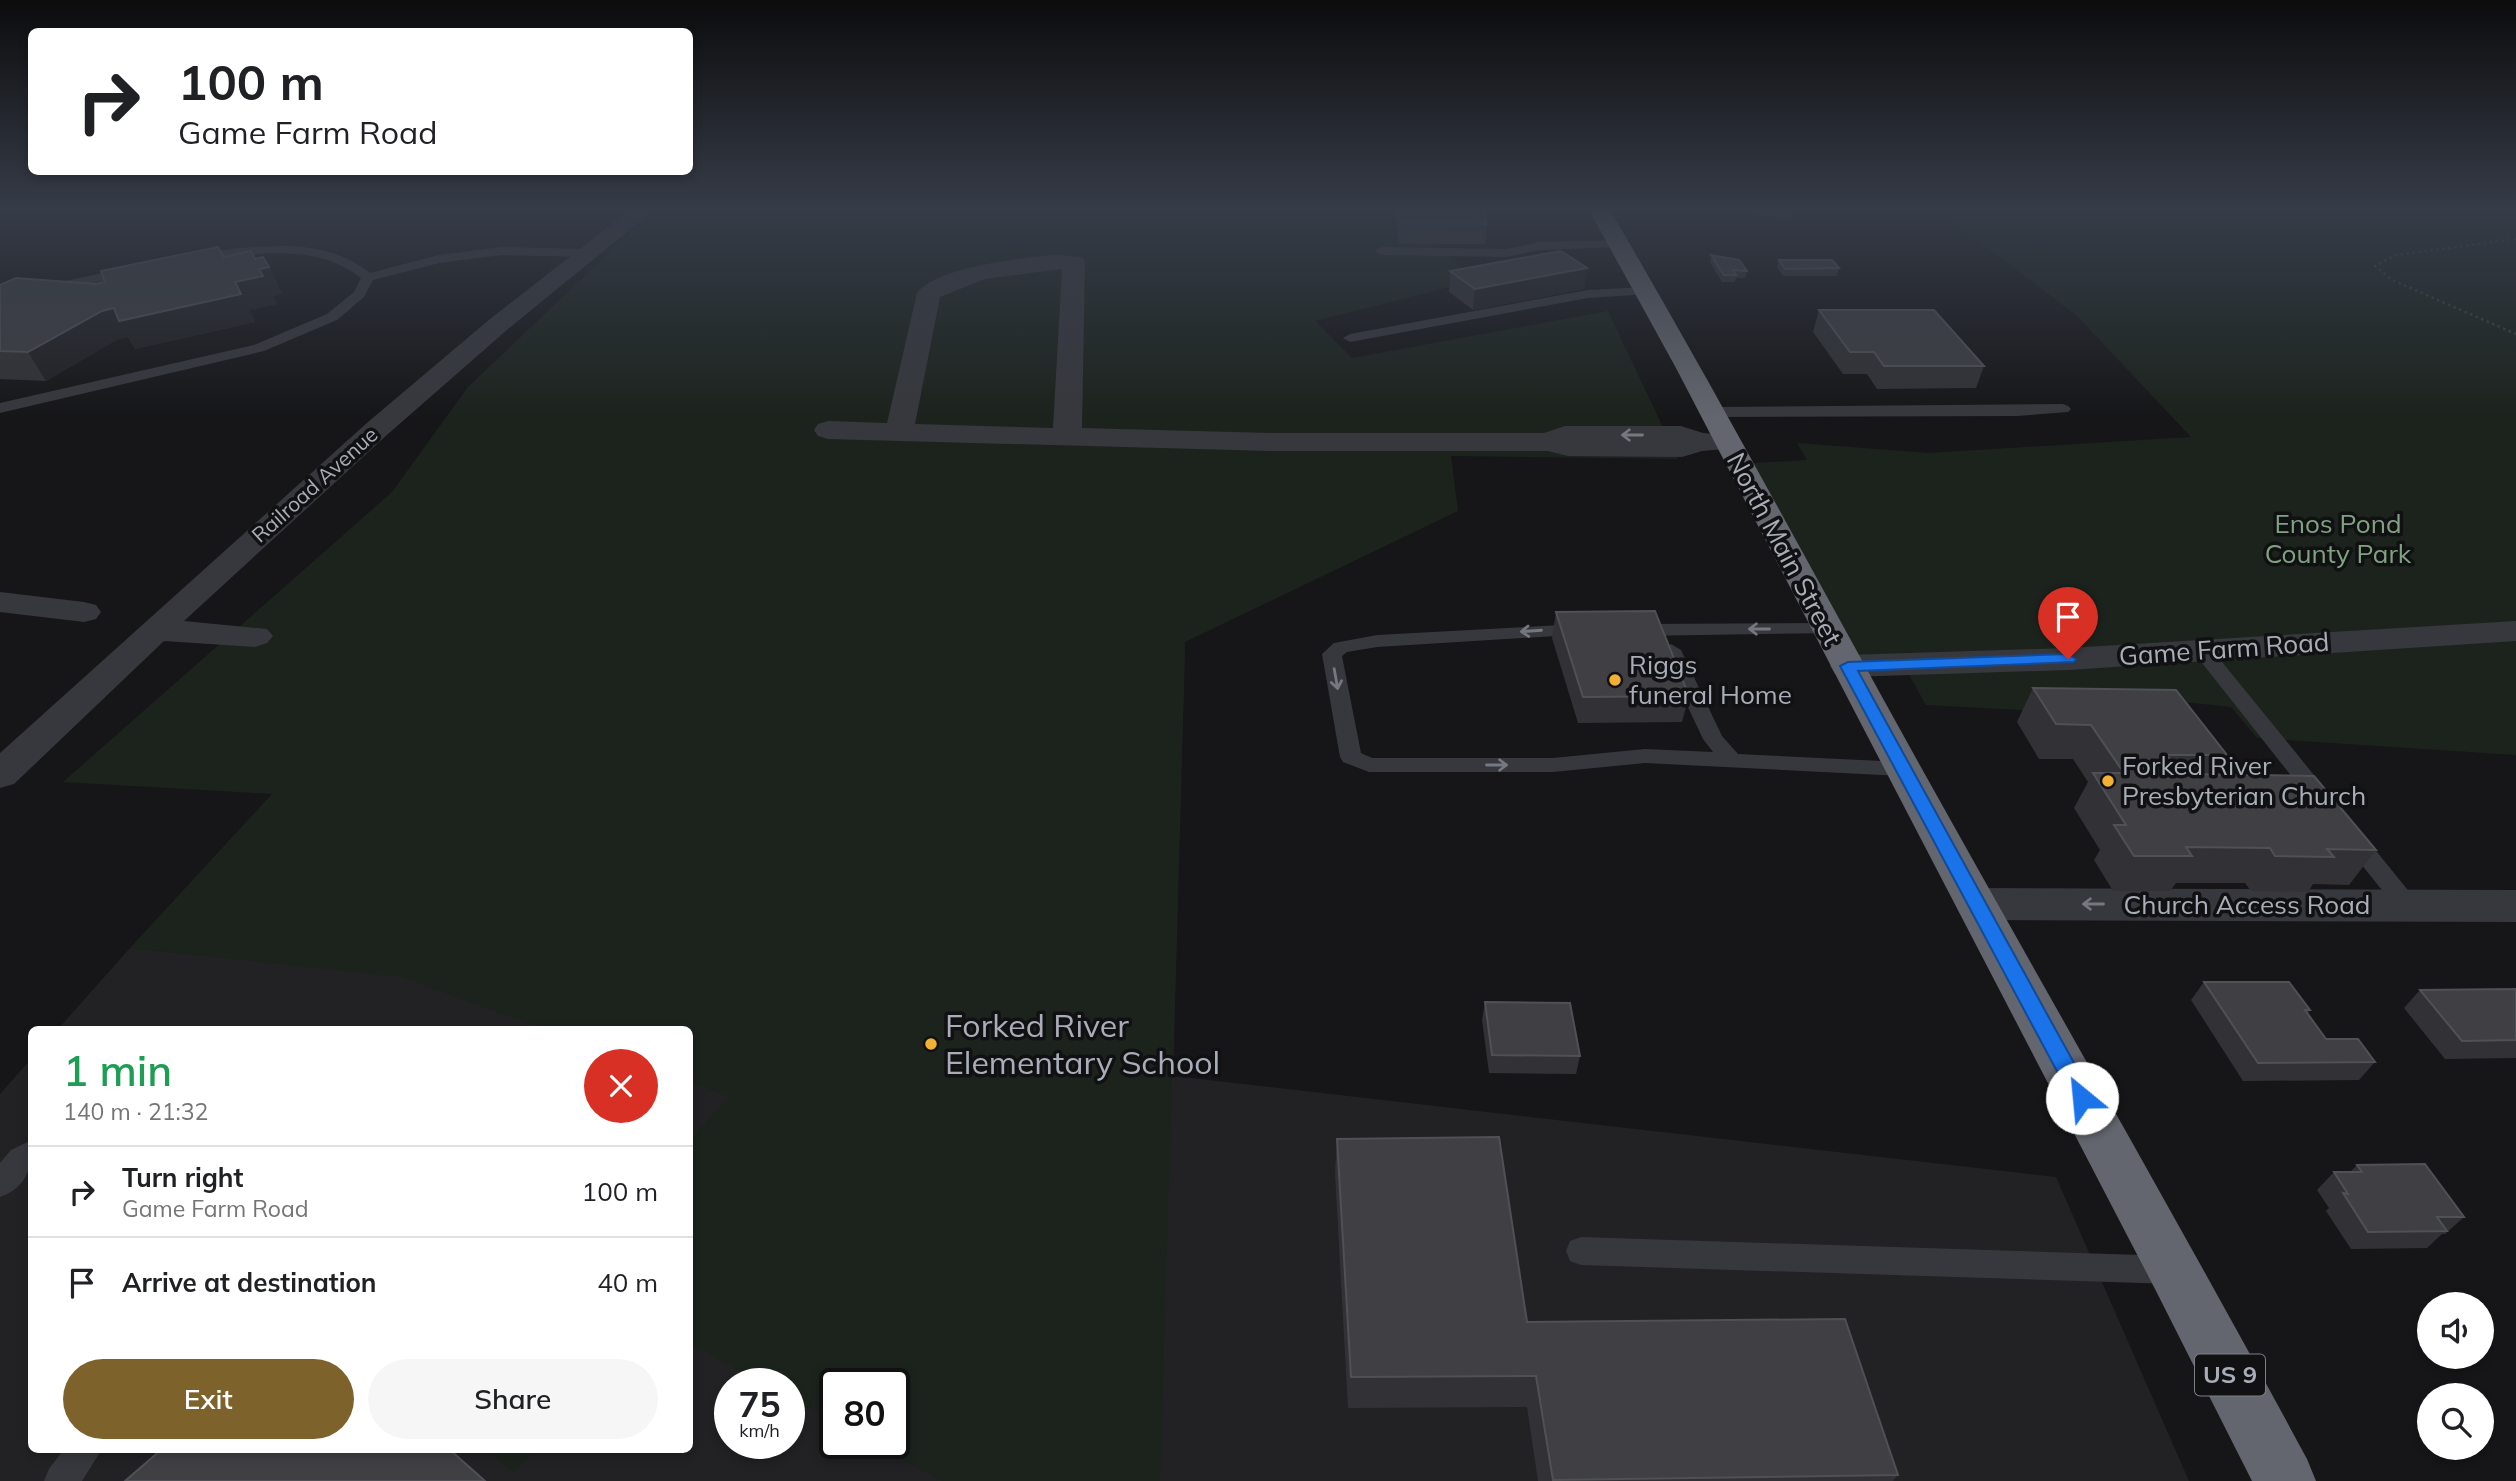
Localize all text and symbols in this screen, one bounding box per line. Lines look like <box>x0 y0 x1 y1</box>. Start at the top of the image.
text: 100 m <box>178 51 324 112</box>
icon: right <box>63 56 154 147</box>
text: Game Farm Road <box>178 112 438 152</box>
street label: Railroad Avenue <box>246 421 383 548</box>
one-way arrow <box>1621 428 1644 442</box>
street label: North Main Street <box>1720 447 1849 651</box>
park label: Enos Pond County Park <box>2265 507 2412 570</box>
pin <box>2038 587 2098 659</box>
icon: arrive <box>2049 598 2087 636</box>
one-way arrow <box>1748 622 1771 636</box>
one-way arrow <box>1520 625 1543 638</box>
street label: Game Farm Road <box>2118 625 2330 672</box>
place label: Riggs funeral Home <box>1629 648 1792 711</box>
one-way arrow <box>1330 667 1344 690</box>
marker: Riggs funeral Home <box>1607 672 1623 688</box>
place label: Forked River Presbyterian Church <box>2122 749 2366 812</box>
one-way arrow <box>1485 758 1508 772</box>
marker: Forked River Presbyterian Church <box>2100 773 2116 789</box>
street label: Church Access Road <box>2124 888 2370 921</box>
one-way arrow <box>2082 897 2105 911</box>
place label: Forked River Elementary School <box>945 1005 1220 1082</box>
marker: Forked River Elementary School <box>923 1036 939 1052</box>
text: 1 min <box>63 1044 172 1097</box>
button: close <box>584 1049 658 1123</box>
position arrow <box>2045 1061 2119 1135</box>
text: 140 m · 21:32 <box>63 1097 208 1126</box>
text: Turn right <box>122 1161 243 1194</box>
icon: right <box>63 1173 101 1211</box>
text: 100 m <box>582 1175 658 1208</box>
text: Game Farm Road <box>122 1194 309 1223</box>
icon: arrive <box>63 1264 101 1302</box>
text: Arrive at destination <box>122 1266 377 1299</box>
text: 40 m <box>597 1266 658 1299</box>
map controls <box>2417 1292 2494 1460</box>
button: sound <box>2417 1292 2494 1369</box>
road number: US 9 <box>2195 1354 2265 1395</box>
button: Exit <box>63 1359 354 1439</box>
button: Share <box>368 1359 658 1439</box>
speed limit sign: 80 <box>819 1368 910 1459</box>
text: 75 <box>738 1382 781 1426</box>
button: search <box>2417 1383 2494 1460</box>
text: km/h <box>739 1419 780 1442</box>

